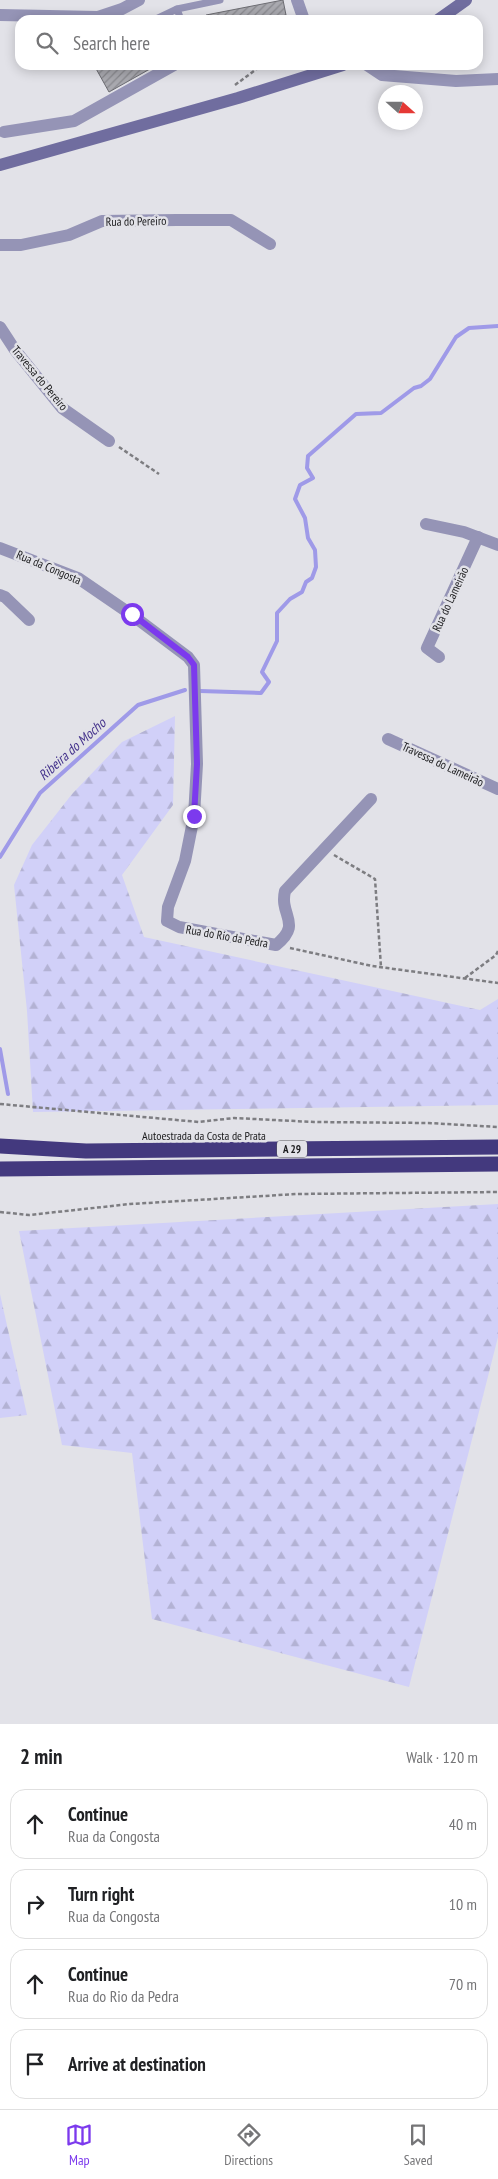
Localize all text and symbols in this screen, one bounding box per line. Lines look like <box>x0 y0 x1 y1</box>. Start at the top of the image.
search box <box>15 15 483 70</box>
icon: search <box>33 29 61 57</box>
text: Search here <box>73 31 150 55</box>
north arrow <box>378 85 423 130</box>
street label: Rua do Pereiro <box>106 213 166 229</box>
street label: Travessa do Pereiro <box>9 343 71 413</box>
street label: Rua da Congosta <box>14 547 84 587</box>
street label: Rua do Lameirão <box>429 564 471 634</box>
route start <box>121 603 144 626</box>
water label: Ribeira do Mocho <box>35 713 110 784</box>
street label: Travessa do Lameirão <box>400 738 486 790</box>
route end <box>183 805 206 828</box>
street label: Rua do Rio da Pedra <box>185 921 269 951</box>
street label: Autoestrada da Costa de Prata <box>142 1128 266 1143</box>
road number: A 29 <box>277 1140 307 1158</box>
text: 2 min <box>20 1743 62 1770</box>
text: Walk · 120 m <box>406 1747 478 1767</box>
text: Continue <box>68 1802 128 1826</box>
icon: ahead <box>21 1810 49 1838</box>
text: 40 m <box>449 1814 477 1834</box>
text: Rua da Congosta <box>68 1826 160 1846</box>
text: Turn right <box>68 1882 134 1906</box>
icon: right <box>21 1890 49 1918</box>
text: 10 m <box>449 1894 477 1914</box>
text: Rua da Congosta <box>68 1906 160 1926</box>
text: Continue <box>68 1962 128 1986</box>
icon: ahead <box>21 1970 49 1998</box>
text: 70 m <box>449 1974 477 1994</box>
text: Rua do Rio da Pedra <box>68 1986 179 2006</box>
icon: arrive <box>21 2050 49 2078</box>
text: Arrive at destination <box>68 2052 206 2076</box>
tab: Map <box>65 2121 93 2169</box>
tab: Directions <box>224 2121 273 2169</box>
tab: Saved <box>404 2121 433 2169</box>

